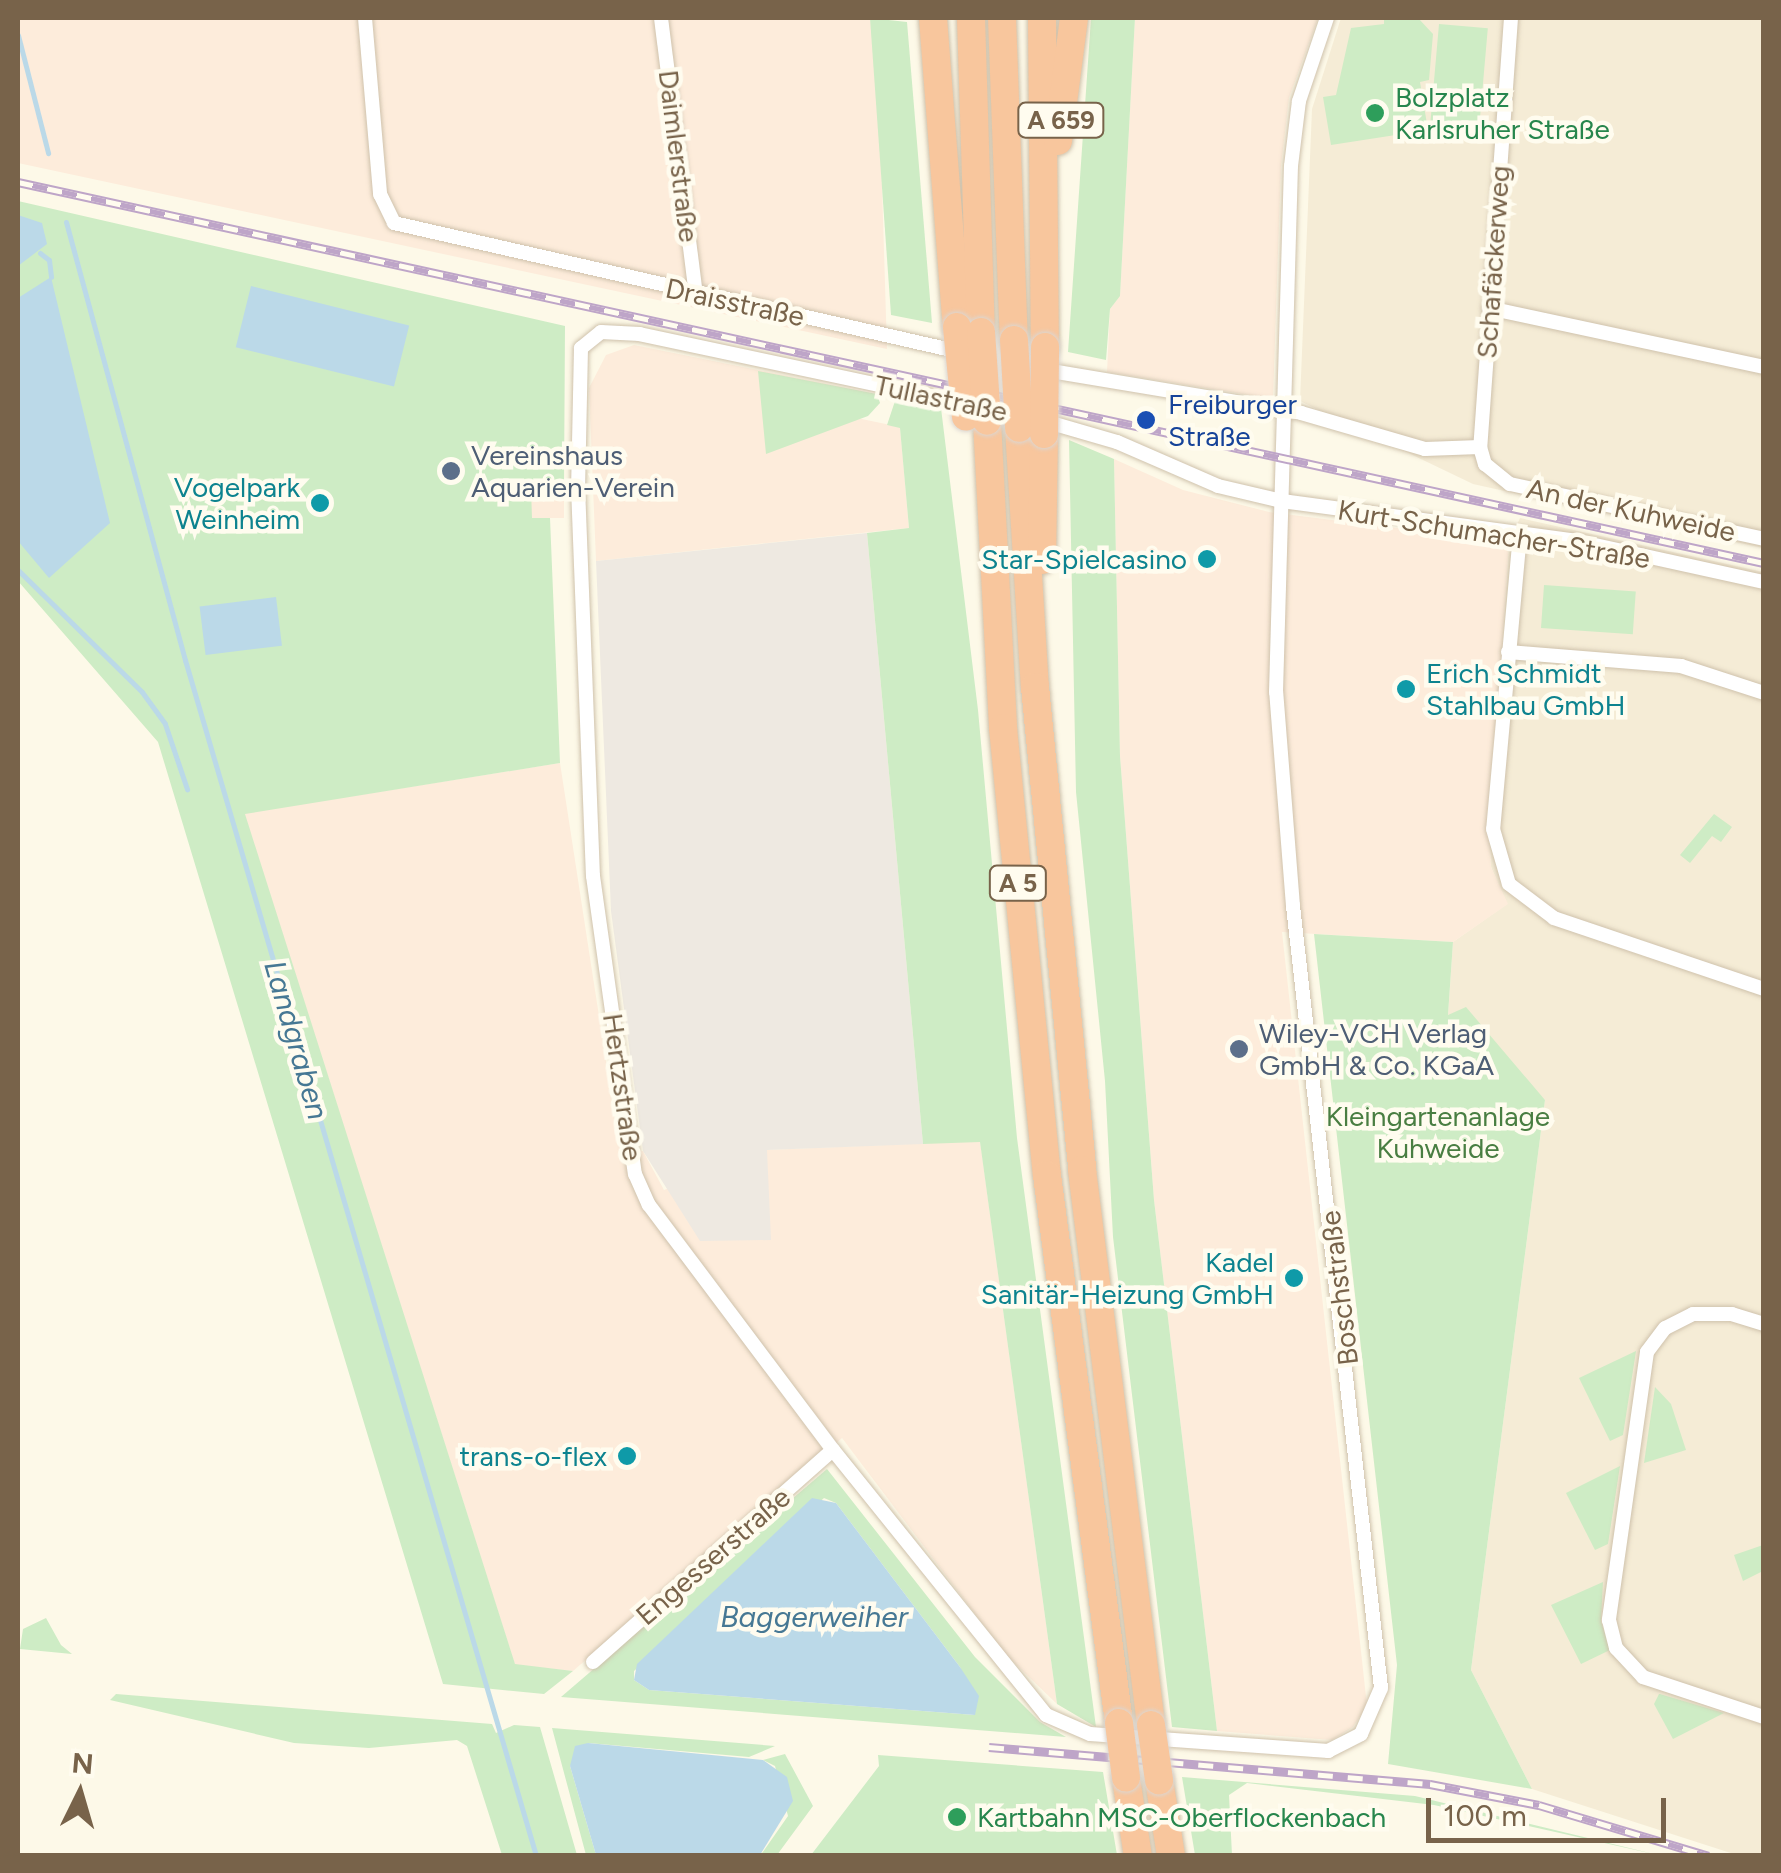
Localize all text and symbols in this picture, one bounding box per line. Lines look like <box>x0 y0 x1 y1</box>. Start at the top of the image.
street label: Daimlerstraße <box>652 68 706 244</box>
place label: Bolzplatz Karlsruher Straße <box>1395 80 1610 146</box>
road number: A 659 <box>1016 100 1106 140</box>
marker: Bolzplatz Karlsruher Straße <box>1364 102 1386 124</box>
street label: Schafäckerweg <box>1469 164 1517 360</box>
street label: Draisstraße <box>663 271 807 333</box>
street label: Tullastraße <box>872 368 1010 428</box>
place label: Freiburger Straße <box>1168 387 1297 453</box>
marker: Freiburger Straße <box>1133 407 1159 433</box>
place label: Vereinshaus Aquarien-Verein <box>471 438 675 504</box>
marker: Vereinshaus Aquarien-Verein <box>440 460 462 482</box>
place label: Vogelpark Weinheim <box>174 470 300 536</box>
street label: An der Kuhweide <box>1523 471 1739 549</box>
marker: Vogelpark Weinheim <box>309 492 331 514</box>
street label: Kurt-Schumacher-Straße <box>1335 493 1653 575</box>
place label: Star-Spielcasino <box>981 542 1187 576</box>
marker: Star-Spielcasino <box>1196 548 1218 570</box>
place label: Erich Schmidt Stahlbau GmbH <box>1426 656 1626 722</box>
marker: Erich Schmidt Stahlbau GmbH <box>1395 678 1417 700</box>
road number: A 5 <box>988 863 1048 903</box>
water label: Landgraben <box>256 956 336 1124</box>
street label: Hertzstraße <box>596 1011 650 1163</box>
place label: Wiley-VCH Verlag GmbH & Co. KGaA <box>1259 1016 1494 1082</box>
marker: Wiley-VCH Verlag GmbH & Co. KGaA <box>1228 1038 1250 1060</box>
park label: Kleingartenanlage Kuhweide <box>1326 1099 1550 1165</box>
street label: Boschstraße <box>1313 1209 1365 1367</box>
place label: Kadel Sanitär-Heizung GmbH <box>981 1245 1274 1311</box>
marker: Kadel Sanitär-Heizung GmbH <box>1283 1267 1305 1289</box>
place label: trans-o-flex <box>459 1439 607 1473</box>
marker: trans-o-flex <box>616 1445 638 1467</box>
street label: Engesserstraße <box>629 1480 797 1632</box>
water label: Baggerweiher <box>720 1599 908 1635</box>
north arrow <box>30 1743 130 1843</box>
text: N <box>70 1745 95 1781</box>
scale bar <box>1431 1778 1671 1840</box>
text: 100 m <box>1443 1797 1527 1834</box>
place label: Kartbahn MSC-Oberflockenbach <box>977 1800 1386 1834</box>
marker: Kartbahn MSC-Oberflockenbach <box>946 1806 968 1828</box>

